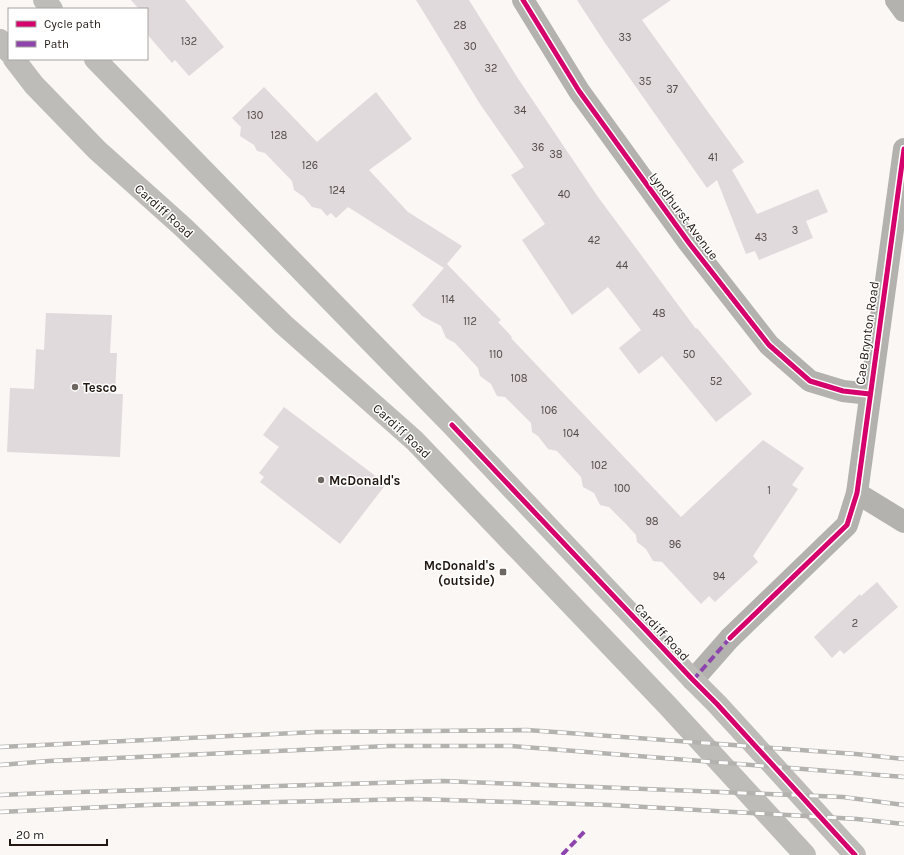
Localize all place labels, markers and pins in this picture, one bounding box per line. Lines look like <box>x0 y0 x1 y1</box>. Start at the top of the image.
place label: Tesco <box>83 380 117 395</box>
marker: Tesco <box>70 382 80 392</box>
place label: McDonald's <box>329 473 401 488</box>
marker: McDonald's <box>316 475 326 485</box>
place label: McDonald's (outside) <box>424 558 495 588</box>
marker: McDonald's (outside) <box>498 567 508 577</box>

